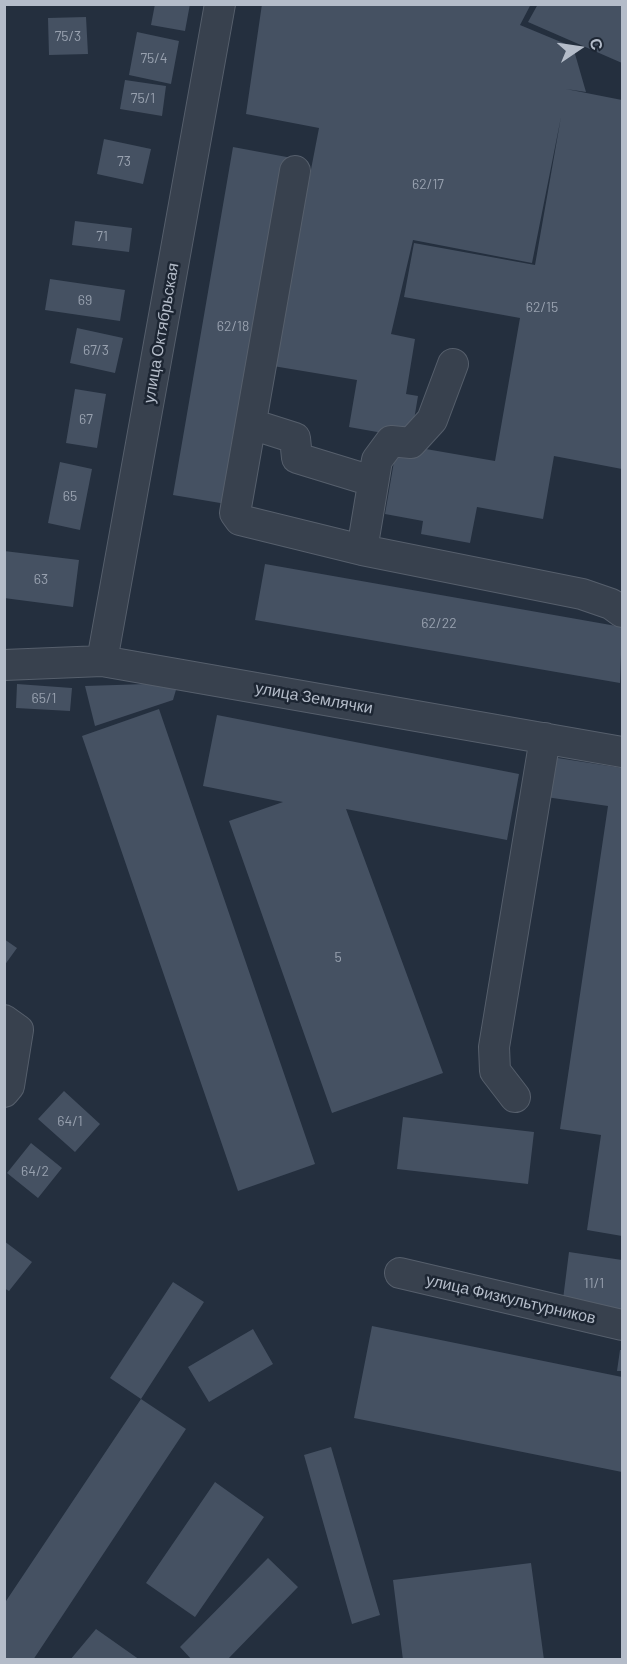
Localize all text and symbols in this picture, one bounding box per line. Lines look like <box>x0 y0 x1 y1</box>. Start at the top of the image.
north arrow <box>549 18 609 78</box>
house number: 75/3 <box>55 28 81 44</box>
text: С <box>586 36 608 52</box>
house number: 75/4 <box>140 50 168 66</box>
house number: 75/1 <box>131 90 155 106</box>
house number: 73 <box>117 153 131 169</box>
house number: 62/17 <box>412 176 444 192</box>
house number: 71 <box>96 228 108 244</box>
street label: улица Октябрьская <box>139 261 183 405</box>
house number: 69 <box>78 292 92 308</box>
house number: 62/15 <box>526 299 558 315</box>
house number: 62/18 <box>217 318 249 334</box>
house number: 67/3 <box>83 342 109 358</box>
house number: 67 <box>79 411 93 427</box>
house number: 65 <box>63 488 77 504</box>
house number: 63 <box>34 571 48 587</box>
house number: 62/22 <box>421 615 457 631</box>
street label: улица Землячки <box>254 678 374 718</box>
house number: 65/1 <box>32 690 56 706</box>
house number: 5 <box>334 949 342 965</box>
house number: 64/1 <box>57 1113 83 1129</box>
house number: 64/2 <box>21 1163 49 1179</box>
street label: улица Физкультурников <box>424 1270 598 1328</box>
house number: 11/1 <box>584 1275 604 1291</box>

